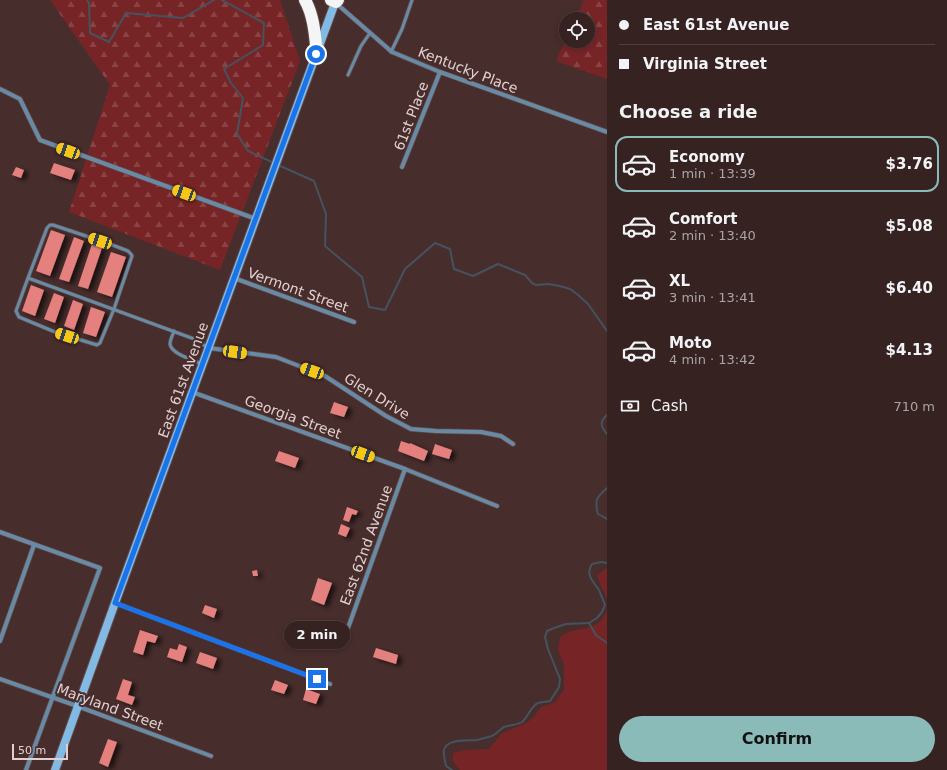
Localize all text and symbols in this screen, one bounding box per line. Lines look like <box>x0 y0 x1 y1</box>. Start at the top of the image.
map controls <box>559 12 595 48</box>
button: locate <box>559 12 595 48</box>
text: East 61st Avenue <box>643 16 789 34</box>
street label: Kentucky Place <box>416 44 520 96</box>
route start <box>307 45 325 63</box>
text: Virginia Street <box>643 55 767 73</box>
street label: 61st Place <box>391 79 431 153</box>
text: Choose a ride <box>619 101 758 122</box>
car <box>55 141 81 161</box>
icon: car <box>621 146 657 182</box>
text: Economy <box>669 148 745 166</box>
text: $3.76 <box>886 155 933 173</box>
text: 1 min · 13:39 <box>669 166 756 181</box>
car <box>171 183 197 203</box>
icon: car <box>621 208 657 244</box>
text: Comfort <box>669 210 737 228</box>
text: $5.08 <box>886 217 933 235</box>
text: 2 min · 13:40 <box>669 228 756 243</box>
car <box>87 231 113 251</box>
street label: Vermont Street <box>245 264 351 316</box>
icon: car <box>621 270 657 306</box>
text: XL <box>669 272 690 290</box>
text: $6.40 <box>886 279 933 297</box>
text: 3 min · 13:41 <box>669 290 756 305</box>
street label: East 61st Avenue <box>155 320 211 440</box>
car <box>54 327 80 345</box>
icon: car <box>621 332 657 368</box>
text: Moto <box>669 334 712 352</box>
text: $4.13 <box>886 341 933 359</box>
car <box>222 344 248 360</box>
text: 4 min · 13:42 <box>669 352 756 367</box>
car <box>299 361 325 381</box>
street label: Glen Drive <box>341 370 413 422</box>
street label: Georgia Street <box>242 392 344 442</box>
icon: cash <box>619 395 641 417</box>
text: Cash <box>651 397 688 415</box>
text: 710 m <box>893 399 935 414</box>
car <box>350 444 376 464</box>
street label: East 62nd Avenue <box>337 483 395 607</box>
callout: 2 min <box>284 621 350 649</box>
text: 2 min <box>297 627 337 642</box>
route end <box>308 670 326 688</box>
street label: Maryland Street <box>55 680 166 734</box>
button: Confirm <box>619 716 935 762</box>
scale bar <box>12 742 68 761</box>
text: 50 m <box>18 744 46 757</box>

